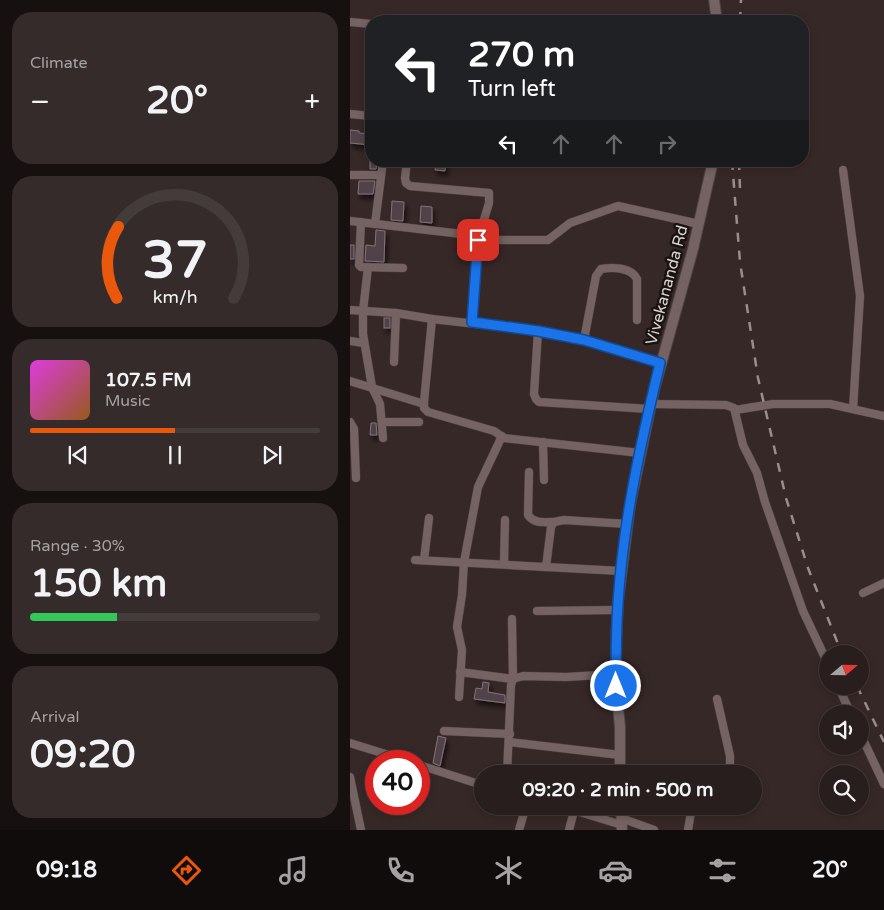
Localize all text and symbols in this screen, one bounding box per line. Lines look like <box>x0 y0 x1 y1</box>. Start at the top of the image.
text: 270 m <box>468 34 575 76</box>
icon: left <box>385 35 450 100</box>
text: Climate <box>30 53 88 73</box>
text: Turn left <box>468 76 556 102</box>
text: 20° <box>146 78 208 124</box>
text: − <box>30 85 50 119</box>
text: + <box>304 85 320 119</box>
icon: left <box>494 130 522 158</box>
icon: ahead <box>547 130 575 158</box>
icon: ahead <box>600 130 628 158</box>
icon: right <box>653 130 681 158</box>
pin <box>457 219 499 261</box>
street label: Vivekananda Rd <box>641 223 693 347</box>
icon: arrive <box>464 226 492 254</box>
text: 37 <box>142 229 208 292</box>
text: km/h <box>153 287 197 308</box>
text: 107.5 FM <box>105 369 192 391</box>
text: Music <box>105 391 150 411</box>
icon: previous <box>64 441 92 469</box>
icon: pause <box>161 441 189 469</box>
icon: next <box>258 441 286 469</box>
text: Range · 30% <box>30 536 125 556</box>
text: 150 km <box>30 561 167 607</box>
north arrow <box>819 645 869 695</box>
map controls <box>819 645 869 815</box>
position arrow <box>589 659 641 711</box>
button: sound <box>819 705 869 755</box>
text: Arrival <box>30 707 79 727</box>
text: 09:20 <box>30 732 135 778</box>
speed limit sign: 40 <box>365 750 430 815</box>
button: search <box>819 765 869 815</box>
text: 09:20 · 2 min · 500 m <box>522 779 714 801</box>
icon: directions <box>169 853 204 888</box>
icon: music <box>276 853 311 888</box>
icon: phone <box>383 853 418 888</box>
icon: climate <box>491 853 526 888</box>
icon: car <box>598 853 633 888</box>
icon: filters <box>705 853 740 888</box>
text: 09:18 <box>36 857 97 883</box>
text: 20° <box>812 857 848 883</box>

